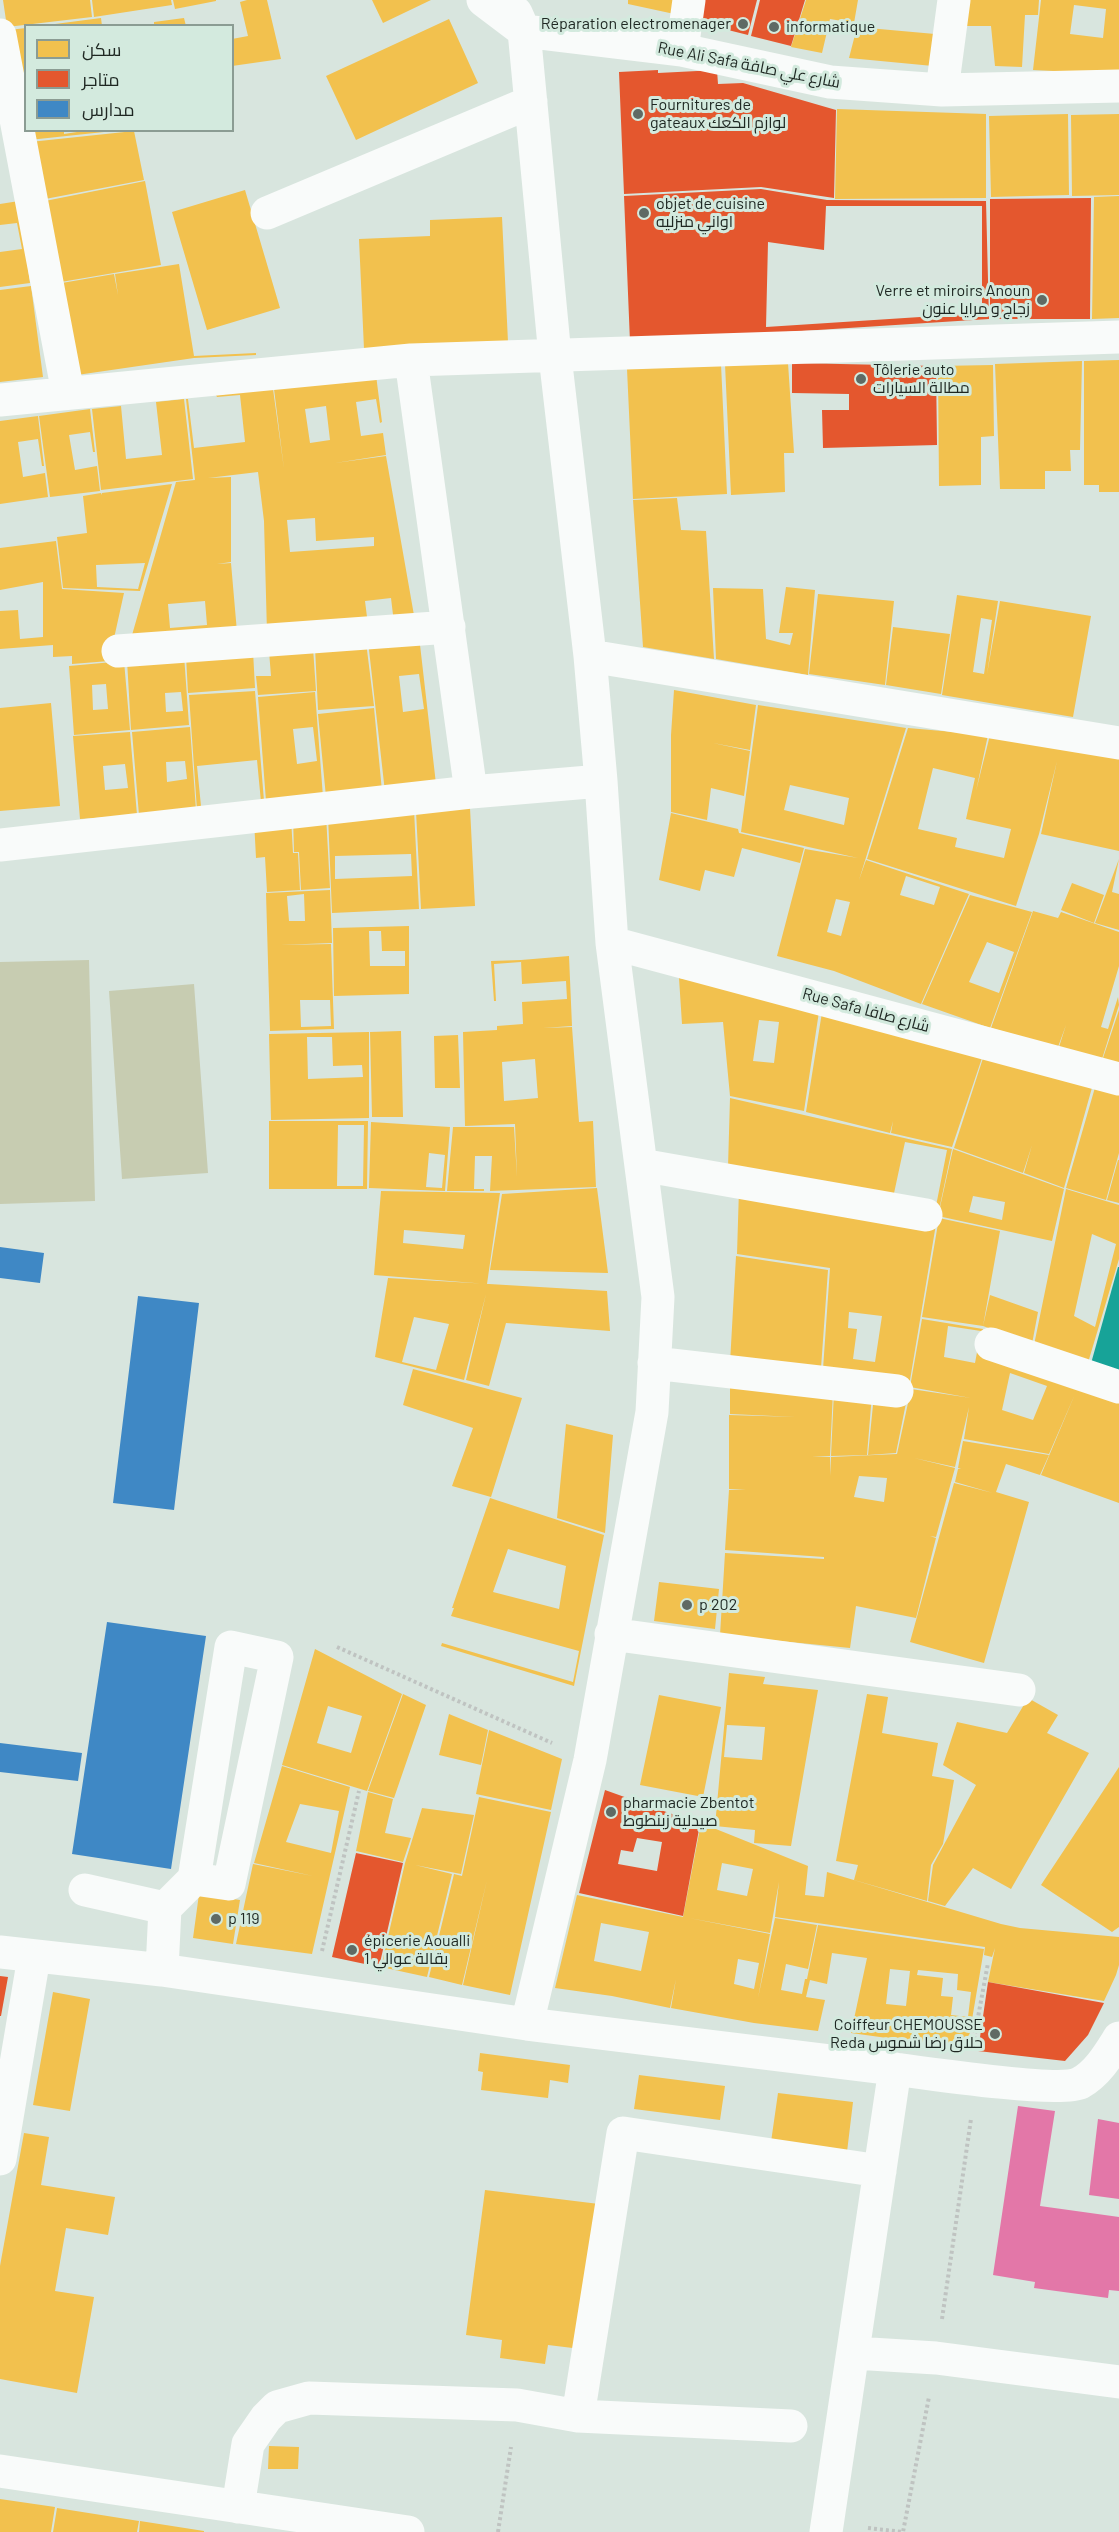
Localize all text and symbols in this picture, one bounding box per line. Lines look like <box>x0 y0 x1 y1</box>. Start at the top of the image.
place label: Réparation electromenager <box>541 14 731 34</box>
marker: Réparation electromenager <box>736 17 750 31</box>
place label: informatique <box>786 17 875 37</box>
marker: informatique <box>767 20 781 34</box>
legend <box>24 24 234 132</box>
text: سكن <box>82 38 121 60</box>
street label: Rue Ali Safa شارع علي صافة <box>656 38 842 92</box>
text: متاجر <box>82 68 120 90</box>
place label: Fournitures de gateaux لوازم الكعك <box>650 95 786 133</box>
text: مدارس <box>82 98 135 120</box>
marker: Fournitures de gateaux لوازم الكعك <box>631 107 645 121</box>
place label: objet de cuisine اواني منزليه <box>656 194 765 232</box>
marker: objet de cuisine اواني منزليه <box>637 206 651 220</box>
place label: Verre et miroirs Anoun زجاج و مرايا عنون <box>875 281 1030 319</box>
marker: Verre et miroirs Anoun زجاج و مرايا عنون <box>1035 293 1049 307</box>
place label: Tôlerie auto مطالة السيارات <box>873 360 970 398</box>
marker: Tôlerie auto مطالة السيارات <box>854 372 868 386</box>
street label: Rue Safa شارع صافا <box>800 984 932 1036</box>
place label: p 202 <box>699 1595 737 1615</box>
marker: p 202 <box>680 1598 694 1612</box>
place label: pharmacie Zbentot صيدلية زبنطوط <box>623 1793 755 1831</box>
marker: pharmacie Zbentot صيدلية زبنطوط <box>604 1805 618 1819</box>
place label: p 119 <box>228 1909 260 1929</box>
marker: p 119 <box>209 1912 223 1926</box>
place label: épicerie Aoualli 1 بقالة عوالي <box>364 1931 470 1969</box>
marker: épicerie Aoualli 1 بقالة عوالي <box>345 1943 359 1957</box>
place label: Coiffeur CHEMOUSSE Reda حلاق رضا شموس <box>830 2015 983 2053</box>
marker: Coiffeur CHEMOUSSE Reda حلاق رضا شموس <box>988 2027 1002 2041</box>

